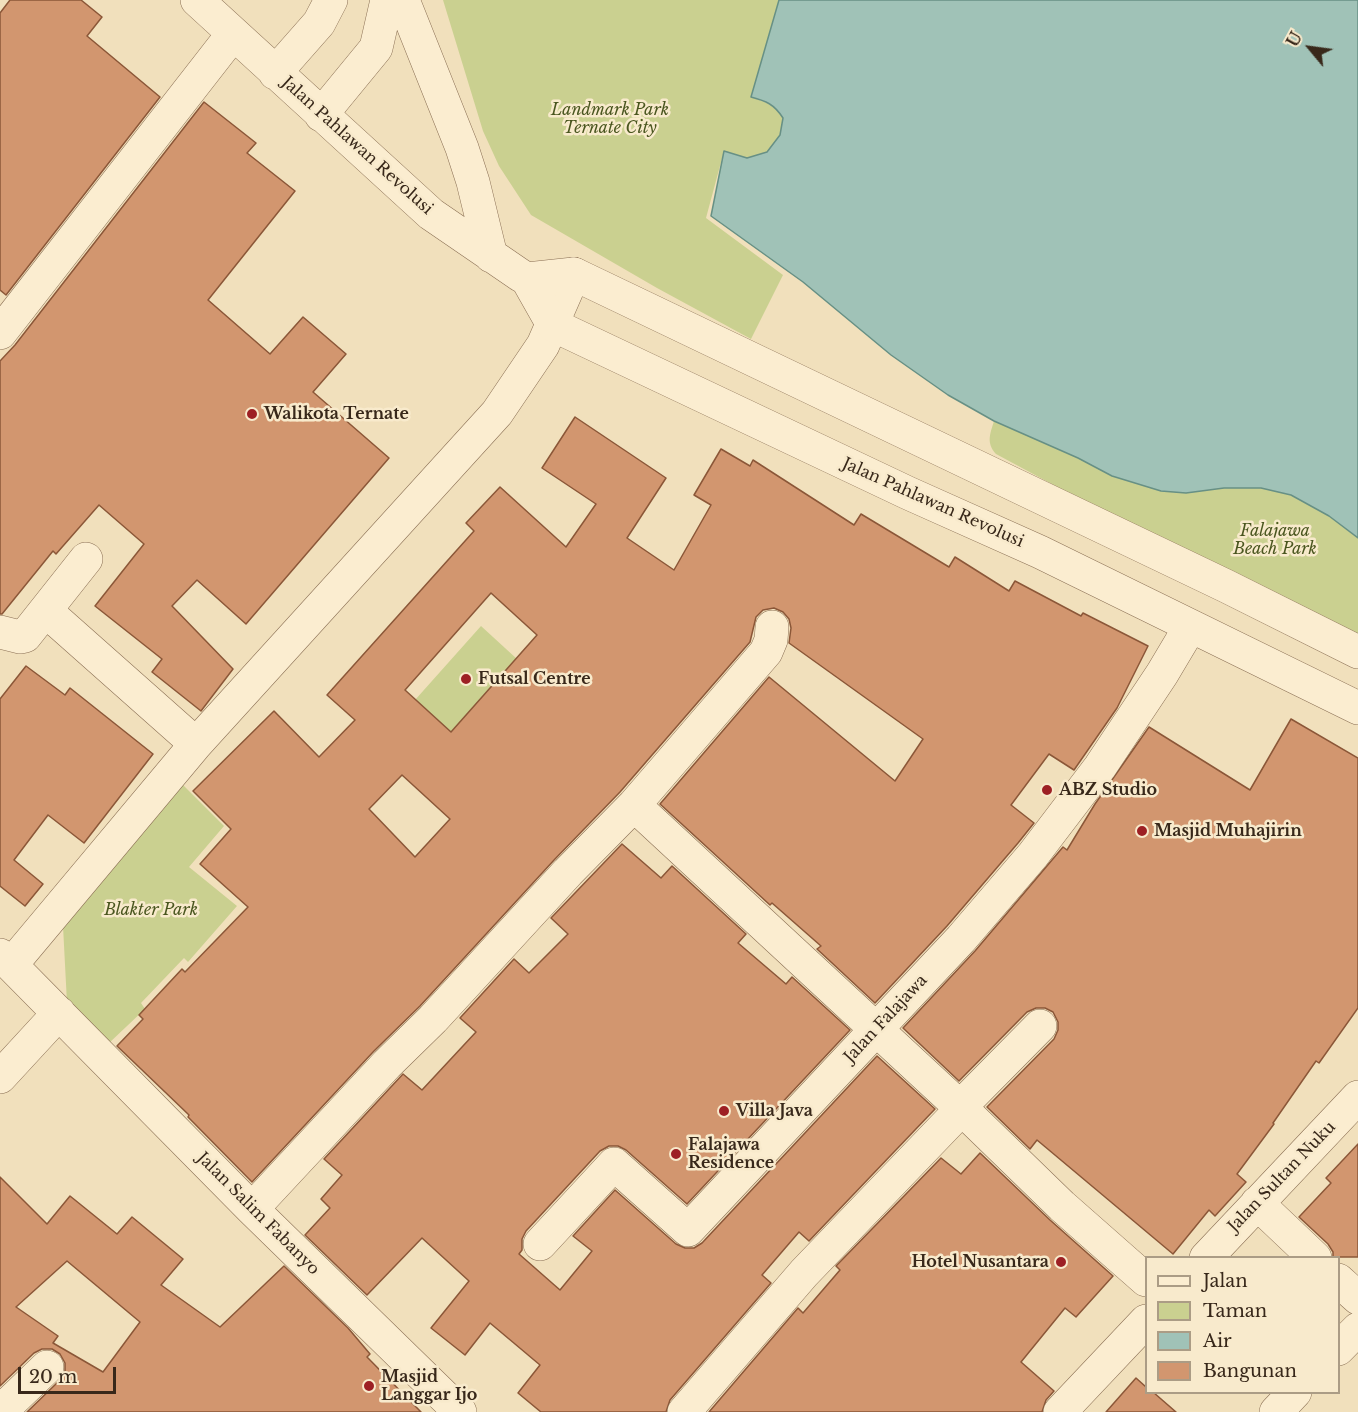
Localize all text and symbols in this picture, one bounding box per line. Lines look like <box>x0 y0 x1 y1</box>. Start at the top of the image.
north arrow <box>1280 18 1340 78</box>
text: U <box>1282 28 1306 50</box>
street label: Jalan Pahlawan Revolusi <box>278 73 436 219</box>
park label: Landmark Park Ternate City <box>551 100 669 138</box>
place label: Walikota Ternate <box>264 404 409 424</box>
marker: Walikota Ternate <box>245 407 259 421</box>
street label: Jalan Pahlawan Revolusi <box>839 454 1027 552</box>
park label: Falajawa Beach Park <box>1233 521 1317 559</box>
place label: Futsal Centre <box>478 669 591 689</box>
marker: Futsal Centre <box>459 672 473 686</box>
place label: ABZ Studio <box>1059 780 1157 800</box>
marker: ABZ Studio <box>1040 783 1054 797</box>
place label: Masjid Muhajirin <box>1154 821 1302 841</box>
marker: Masjid Muhajirin <box>1135 824 1149 838</box>
park label: Blakter Park <box>104 900 198 920</box>
street label: Jalan Falajawa <box>840 971 932 1067</box>
place label: Villa Java <box>736 1101 813 1121</box>
marker: Villa Java <box>717 1104 731 1118</box>
street label: Jalan Sultan Nuku <box>1224 1118 1340 1236</box>
place label: Falajawa Residence <box>688 1135 774 1173</box>
marker: Falajawa Residence <box>669 1147 683 1161</box>
street label: Jalan Salim Fabanyo <box>193 1149 323 1279</box>
place label: Hotel Nusantara <box>912 1252 1049 1272</box>
marker: Hotel Nusantara <box>1054 1255 1068 1269</box>
legend <box>1145 1256 1340 1394</box>
text: Jalan <box>1203 1270 1248 1292</box>
text: Taman <box>1203 1300 1267 1322</box>
text: Air <box>1203 1330 1232 1352</box>
scale bar <box>21 1355 118 1393</box>
text: Bangunan <box>1203 1360 1297 1382</box>
text: 20 m <box>29 1366 77 1388</box>
place label: Masjid Langgar Ijo <box>381 1367 477 1405</box>
marker: Masjid Langgar Ijo <box>362 1379 376 1393</box>

